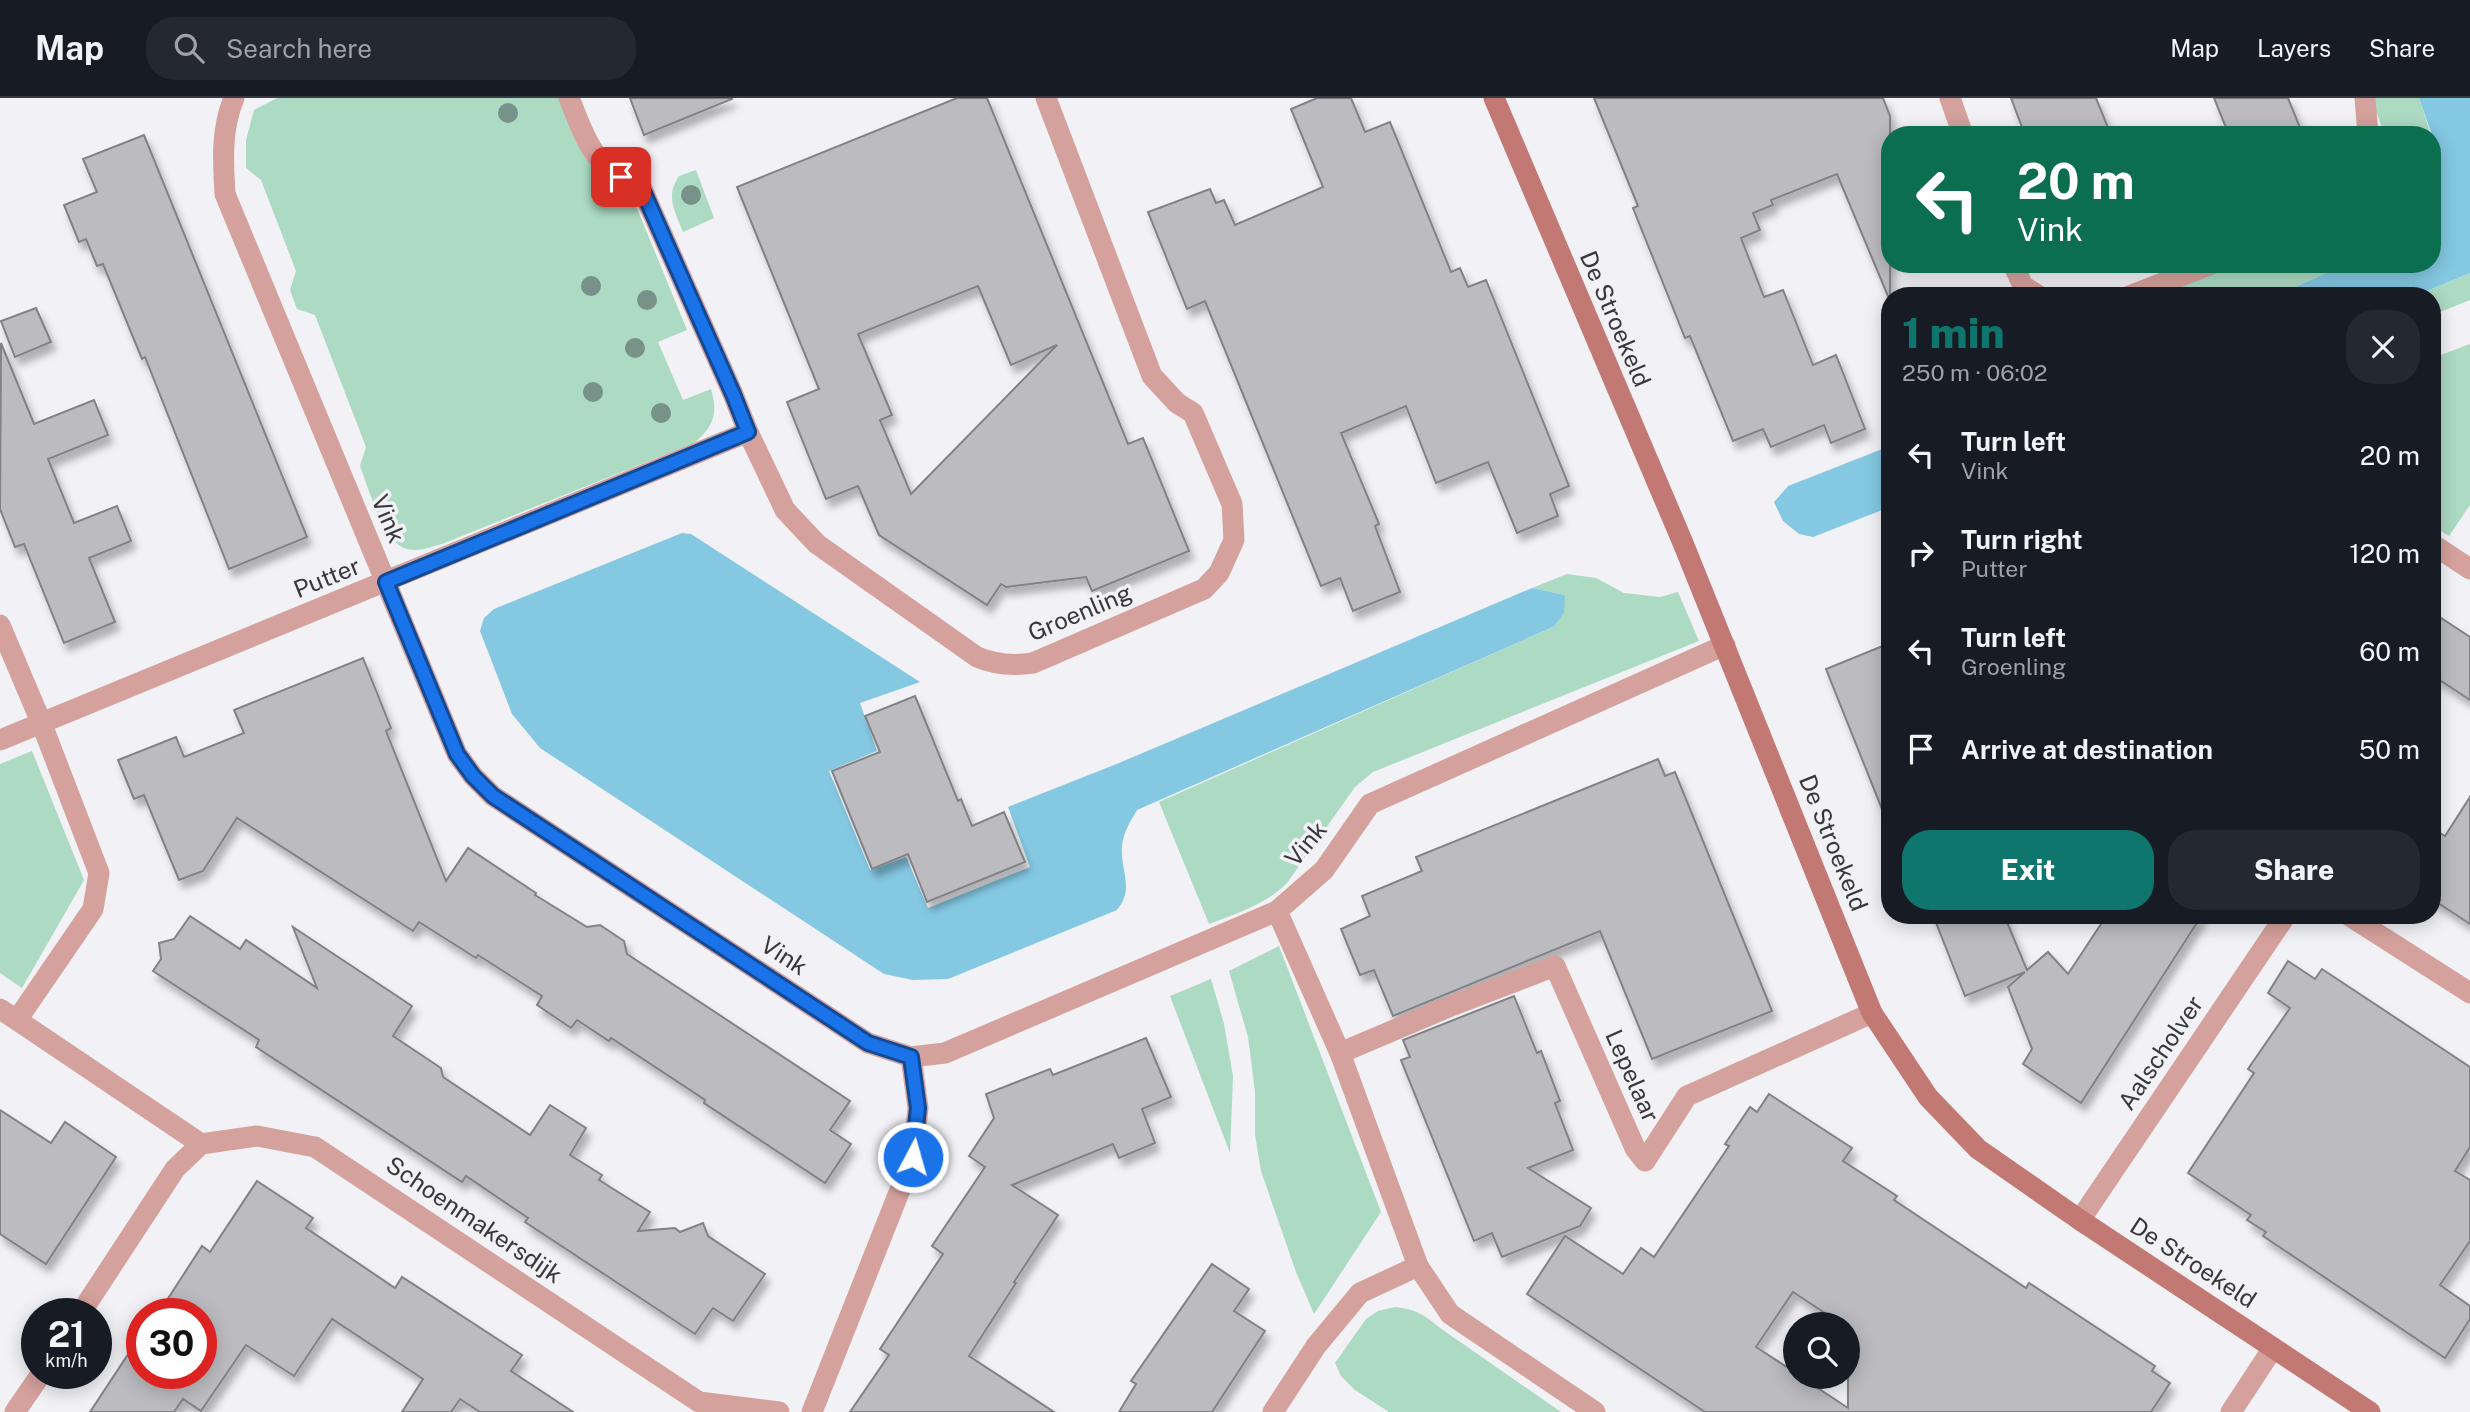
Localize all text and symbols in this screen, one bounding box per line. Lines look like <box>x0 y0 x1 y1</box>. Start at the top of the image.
search box <box>146 17 636 80</box>
text: Map <box>35 29 104 67</box>
icon: search <box>170 29 208 67</box>
text: Search here <box>226 33 372 64</box>
text: Map <box>2170 34 2219 62</box>
text: Layers <box>2257 34 2331 62</box>
text: Share <box>2369 34 2435 62</box>
pin <box>591 147 651 207</box>
text: 20 m <box>2017 152 2135 210</box>
icon: left <box>1902 154 1993 245</box>
icon: arrive <box>602 158 640 196</box>
text: Vink <box>2017 211 2083 248</box>
street label: De Stroekeld <box>1575 247 1657 391</box>
text: 1 min <box>1902 308 2005 357</box>
button: close <box>2346 310 2420 384</box>
text: 250 m · 06:02 <box>1902 359 2048 386</box>
text: Turn left <box>1961 426 2066 457</box>
icon: left <box>1902 436 1940 474</box>
text: 20 m <box>2360 440 2420 471</box>
text: Vink <box>1961 457 2009 484</box>
street label: Vink <box>366 490 411 547</box>
text: Turn right <box>1961 524 2083 555</box>
icon: right <box>1902 534 1940 572</box>
text: 120 m <box>2349 538 2420 569</box>
street label: Putter <box>289 551 364 603</box>
text: Putter <box>1961 555 2027 582</box>
street label: Groenling <box>1024 578 1136 646</box>
text: Turn left <box>1961 622 2066 653</box>
icon: left <box>1902 632 1940 670</box>
text: 60 m <box>2359 636 2420 667</box>
text: Groenling <box>1961 653 2066 680</box>
icon: arrive <box>1902 730 1940 768</box>
text: Arrive at destination <box>1961 734 2213 765</box>
text: 50 m <box>2359 734 2420 765</box>
street label: De Stroekeld <box>1794 770 1874 915</box>
street label: Vink <box>1279 815 1332 871</box>
button: Exit <box>1902 830 2154 910</box>
button: Share <box>2168 830 2420 910</box>
street label: Vink <box>756 930 813 980</box>
street label: Aalscholver <box>2112 990 2208 1115</box>
street label: Lepelaar <box>1600 1025 1666 1126</box>
position arrow <box>876 1120 950 1194</box>
street label: Schoenmakersdijk <box>381 1150 568 1288</box>
street label: De Stroekeld <box>2125 1211 2262 1313</box>
speed limit sign: 30 <box>126 1298 217 1389</box>
map controls <box>1783 1312 1860 1389</box>
button: search <box>1783 1312 1860 1389</box>
text: 21 <box>48 1314 85 1355</box>
text: km/h <box>45 1350 88 1371</box>

